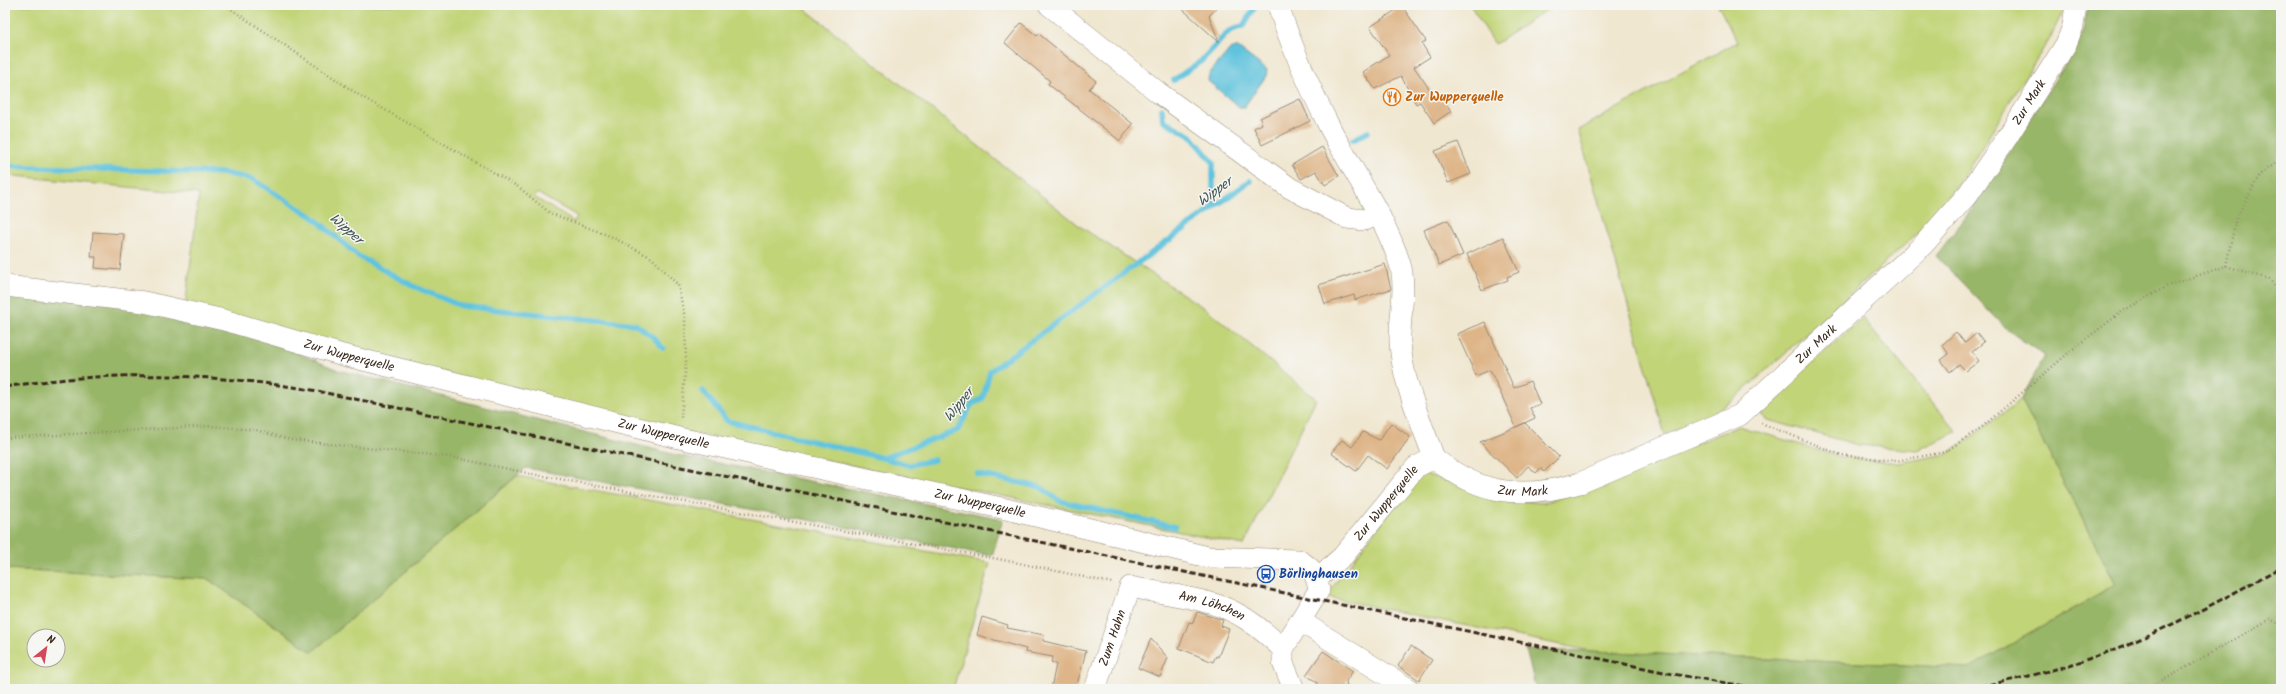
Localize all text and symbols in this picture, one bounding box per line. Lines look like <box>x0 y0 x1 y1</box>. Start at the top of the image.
street label: Zur Mark <box>2007 75 2052 129</box>
restaurant icon: Zur Wupperquelle <box>1382 87 1402 107</box>
place label: Zur Wupperquelle <box>1405 87 1504 108</box>
water label: Wipper <box>1193 170 1240 212</box>
water label: Wipper <box>324 208 370 252</box>
street label: Zur Mark <box>1790 319 1843 369</box>
street label: Zur Wupperquelle <box>301 333 397 378</box>
water label: Wipper <box>938 380 982 427</box>
street label: Zur Wupperquelle <box>616 413 711 455</box>
street label: Zur Wupperquelle <box>1349 460 1424 546</box>
street label: Zur Mark <box>1496 479 1550 503</box>
street label: Zur Wupperquelle <box>932 483 1028 524</box>
bus stop icon: Börlinghausen <box>1256 564 1276 584</box>
place label: Börlinghausen <box>1279 564 1358 585</box>
street label: Am Löhchen <box>1177 585 1249 627</box>
street label: Zum Hahn <box>1093 607 1132 669</box>
north arrow <box>26 628 66 668</box>
text: N <box>43 631 58 650</box>

